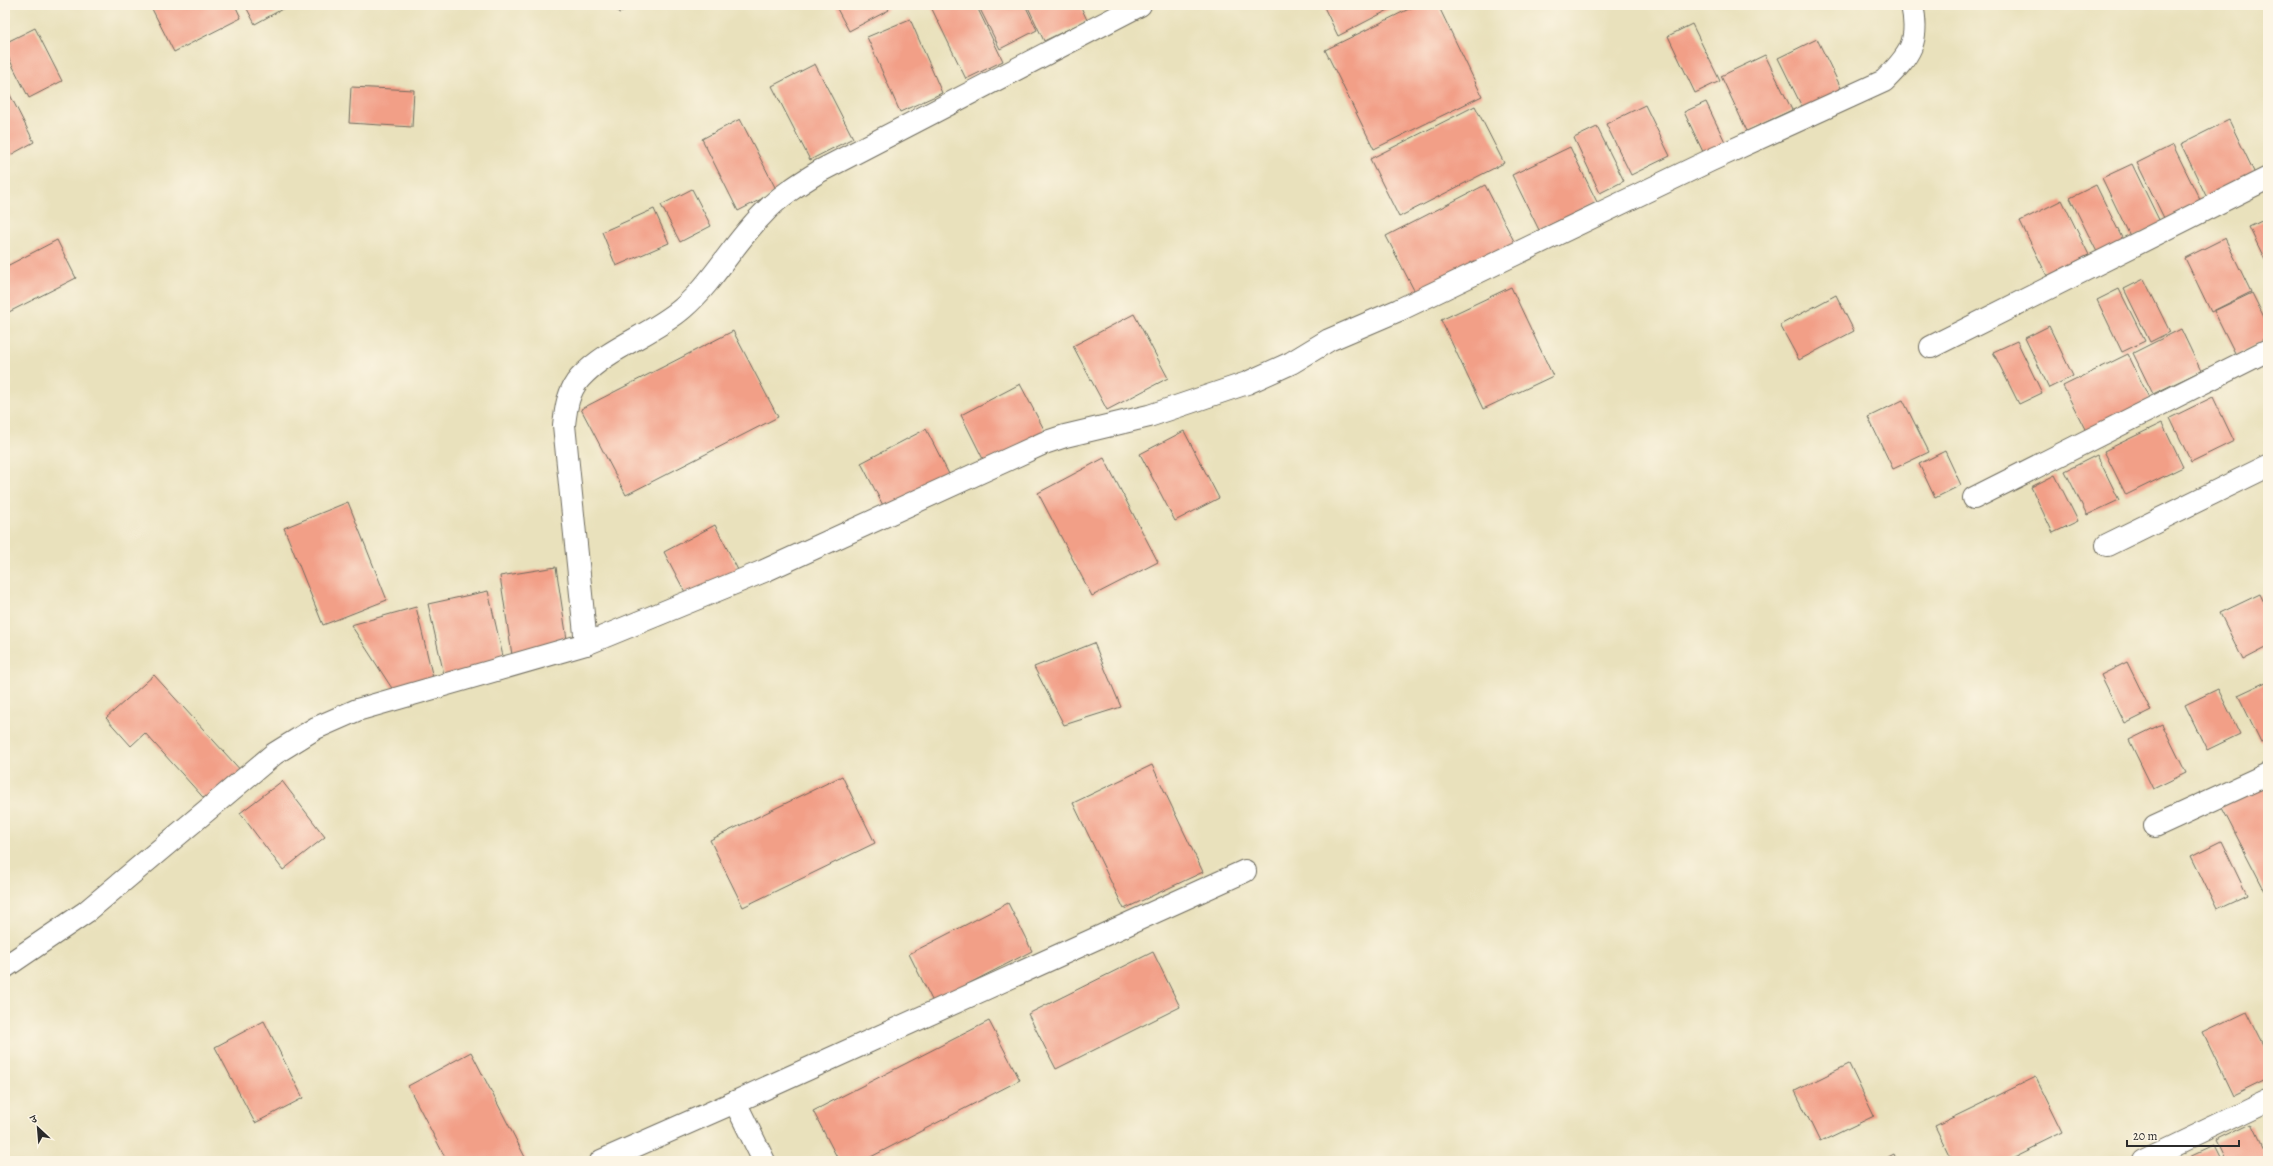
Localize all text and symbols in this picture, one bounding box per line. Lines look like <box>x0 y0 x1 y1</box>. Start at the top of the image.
north arrow <box>18 1108 58 1148</box>
text: उ <box>27 1111 41 1128</box>
scale bar <box>2127 1122 2239 1148</box>
text: 20 m <box>2133 1128 2157 1144</box>

